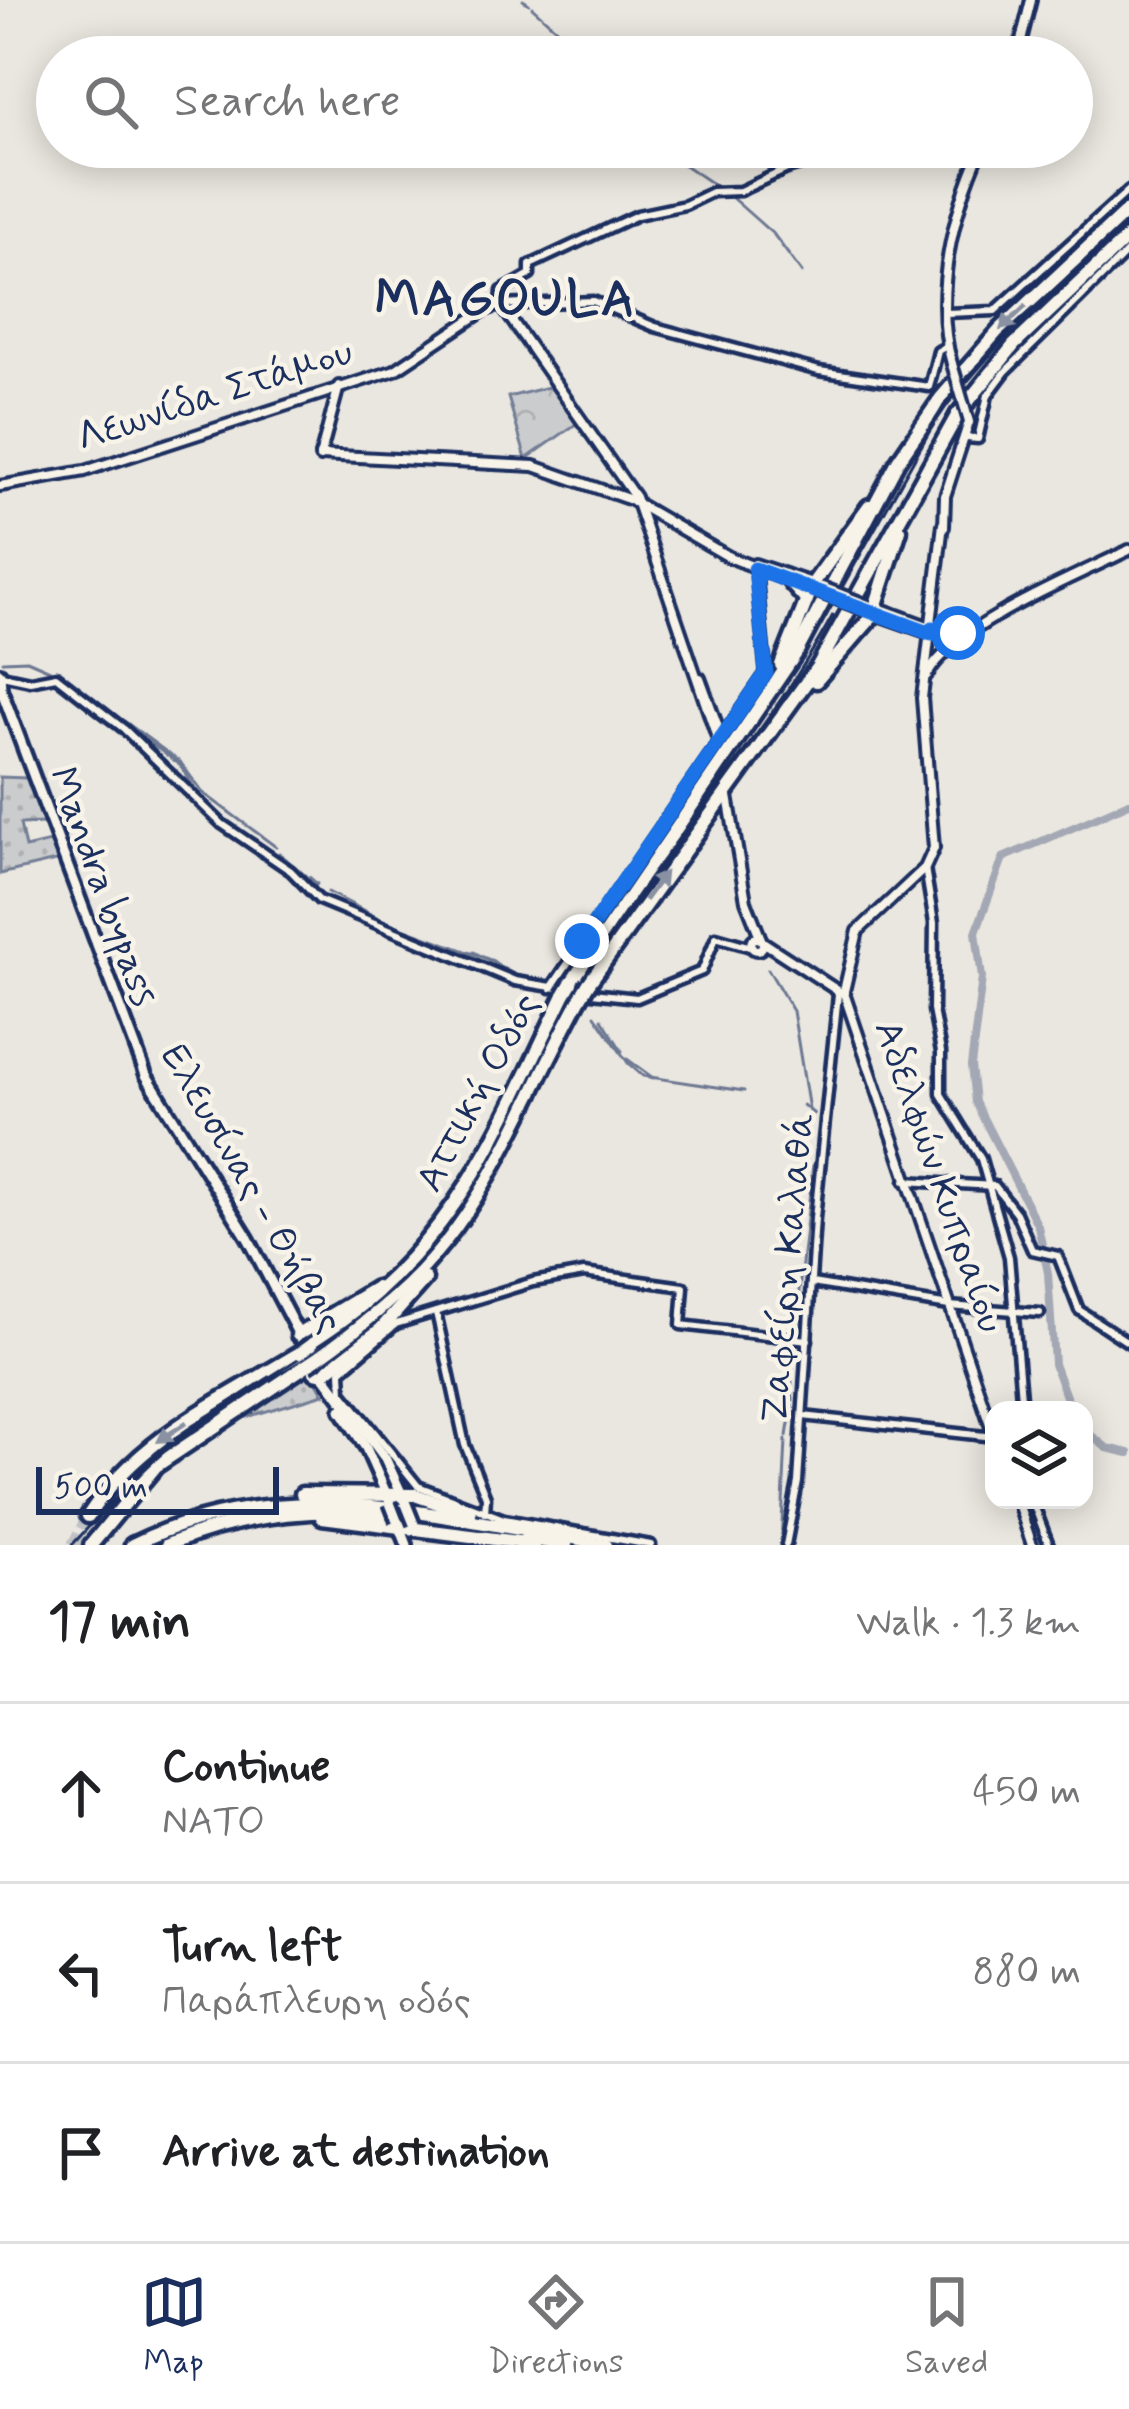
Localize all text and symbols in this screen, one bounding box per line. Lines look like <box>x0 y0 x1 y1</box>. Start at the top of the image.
search box <box>36 36 1093 168</box>
icon: search <box>78 69 144 135</box>
text: Search here <box>174 73 401 132</box>
district label: MAGOULA <box>375 268 637 334</box>
one-way arrow <box>998 303 1027 331</box>
street label: Λεωνίδα Στάμου <box>71 327 359 465</box>
route start <box>931 606 985 660</box>
street label: Mandra bypass <box>35 760 169 1014</box>
one-way arrow <box>642 870 666 902</box>
route end <box>555 914 609 968</box>
street label: Αττική Οδός <box>405 985 553 1201</box>
street label: Αδελφών Κυπραίου <box>861 1014 1015 1340</box>
street label: Ελευσίνας - Θήβας <box>147 1035 355 1343</box>
street label: Ζαφείρη Καλαθά <box>750 1111 828 1425</box>
map controls <box>985 1401 1093 1509</box>
button: layers <box>985 1401 1093 1509</box>
one-way arrow <box>156 1420 188 1443</box>
scale bar <box>36 1461 279 1514</box>
text: 500 m <box>54 1466 148 1510</box>
text: 17 min <box>48 1590 191 1656</box>
text: Walk · 1.3 km <box>856 1598 1081 1649</box>
text: Continue <box>162 1738 330 1797</box>
icon: ahead <box>48 1760 114 1826</box>
text: 450 m <box>973 1767 1081 1818</box>
text: ΝΑΤΟ <box>162 1797 265 1848</box>
text: Turn left <box>162 1918 342 1977</box>
icon: left <box>48 1940 114 2006</box>
text: 880 m <box>973 1947 1081 1998</box>
text: Παράπλευρη οδός <box>162 1977 471 2028</box>
icon: arrive <box>48 2120 114 2186</box>
text: Arrive at destination <box>162 2123 550 2182</box>
tab: Map <box>141 2269 207 2385</box>
tab: Directions <box>488 2269 624 2385</box>
tab: Saved <box>905 2269 988 2385</box>

